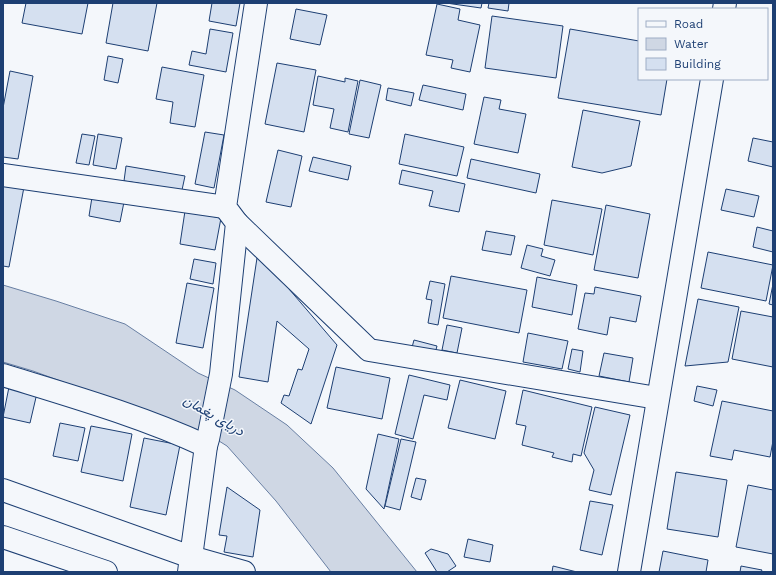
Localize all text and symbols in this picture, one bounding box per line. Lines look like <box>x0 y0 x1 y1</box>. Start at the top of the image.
legend <box>638 8 768 80</box>
text: Road <box>674 17 703 31</box>
text: Water <box>674 37 709 51</box>
text: Building <box>674 57 721 71</box>
water label: دریای پغمان <box>180 391 248 441</box>

